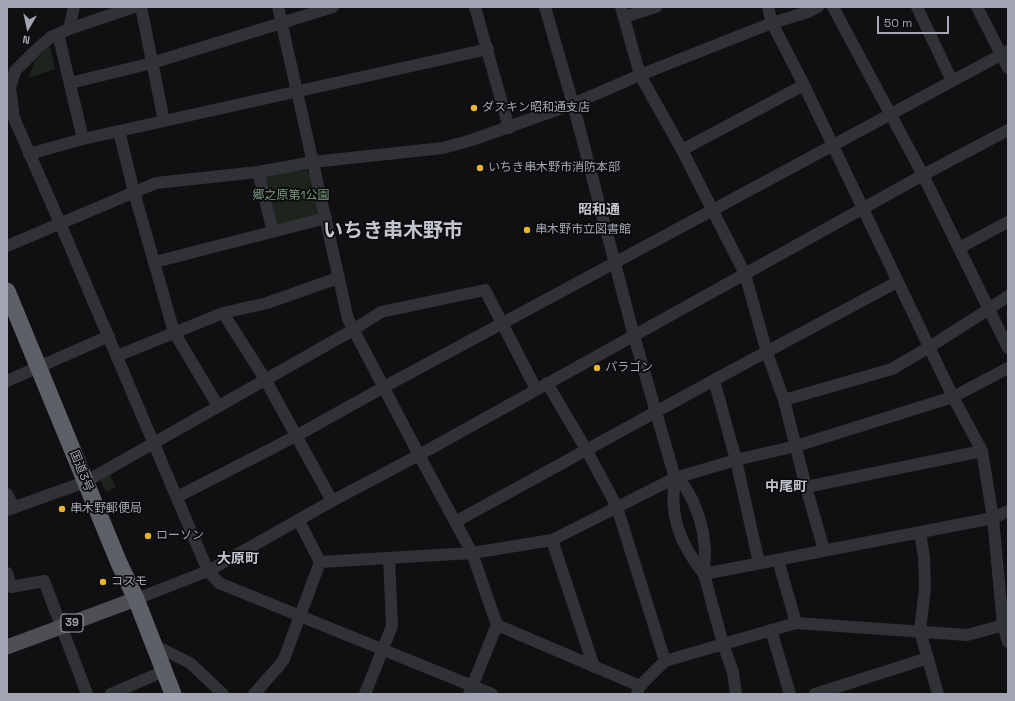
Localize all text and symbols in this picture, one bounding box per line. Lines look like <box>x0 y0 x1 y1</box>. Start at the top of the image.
north arrow <box>8 8 48 48</box>
scale bar <box>879 8 951 34</box>
text: 50 m <box>884 15 912 31</box>
text: N <box>21 32 31 47</box>
place label: ダスキン昭和通支店 <box>482 101 590 115</box>
marker: ダスキン昭和通支店 <box>469 103 479 113</box>
place label: いちき串木野市消防本部 <box>488 161 620 175</box>
marker: いちき串木野市消防本部 <box>475 163 485 173</box>
park label: 郷之原第1公園 <box>252 189 330 203</box>
district label: 昭和通 <box>578 202 620 218</box>
district label: いちき串木野市 <box>323 220 463 244</box>
place label: 串木野市立図書館 <box>535 223 631 237</box>
marker: 串木野市立図書館 <box>522 225 532 235</box>
place label: パラゴン <box>605 361 653 375</box>
marker: パラゴン <box>592 363 602 373</box>
street label: 国道3号 <box>66 448 96 494</box>
district label: 中尾町 <box>765 479 807 495</box>
place label: 串木野郵便局 <box>70 502 142 516</box>
marker: 串木野郵便局 <box>57 504 67 514</box>
place label: ローソン <box>156 529 204 543</box>
marker: ローソン <box>143 531 153 541</box>
district label: 大原町 <box>217 551 259 567</box>
place label: コスモ <box>111 575 147 589</box>
marker: コスモ <box>98 577 108 587</box>
road number: 39 <box>61 614 83 632</box>

